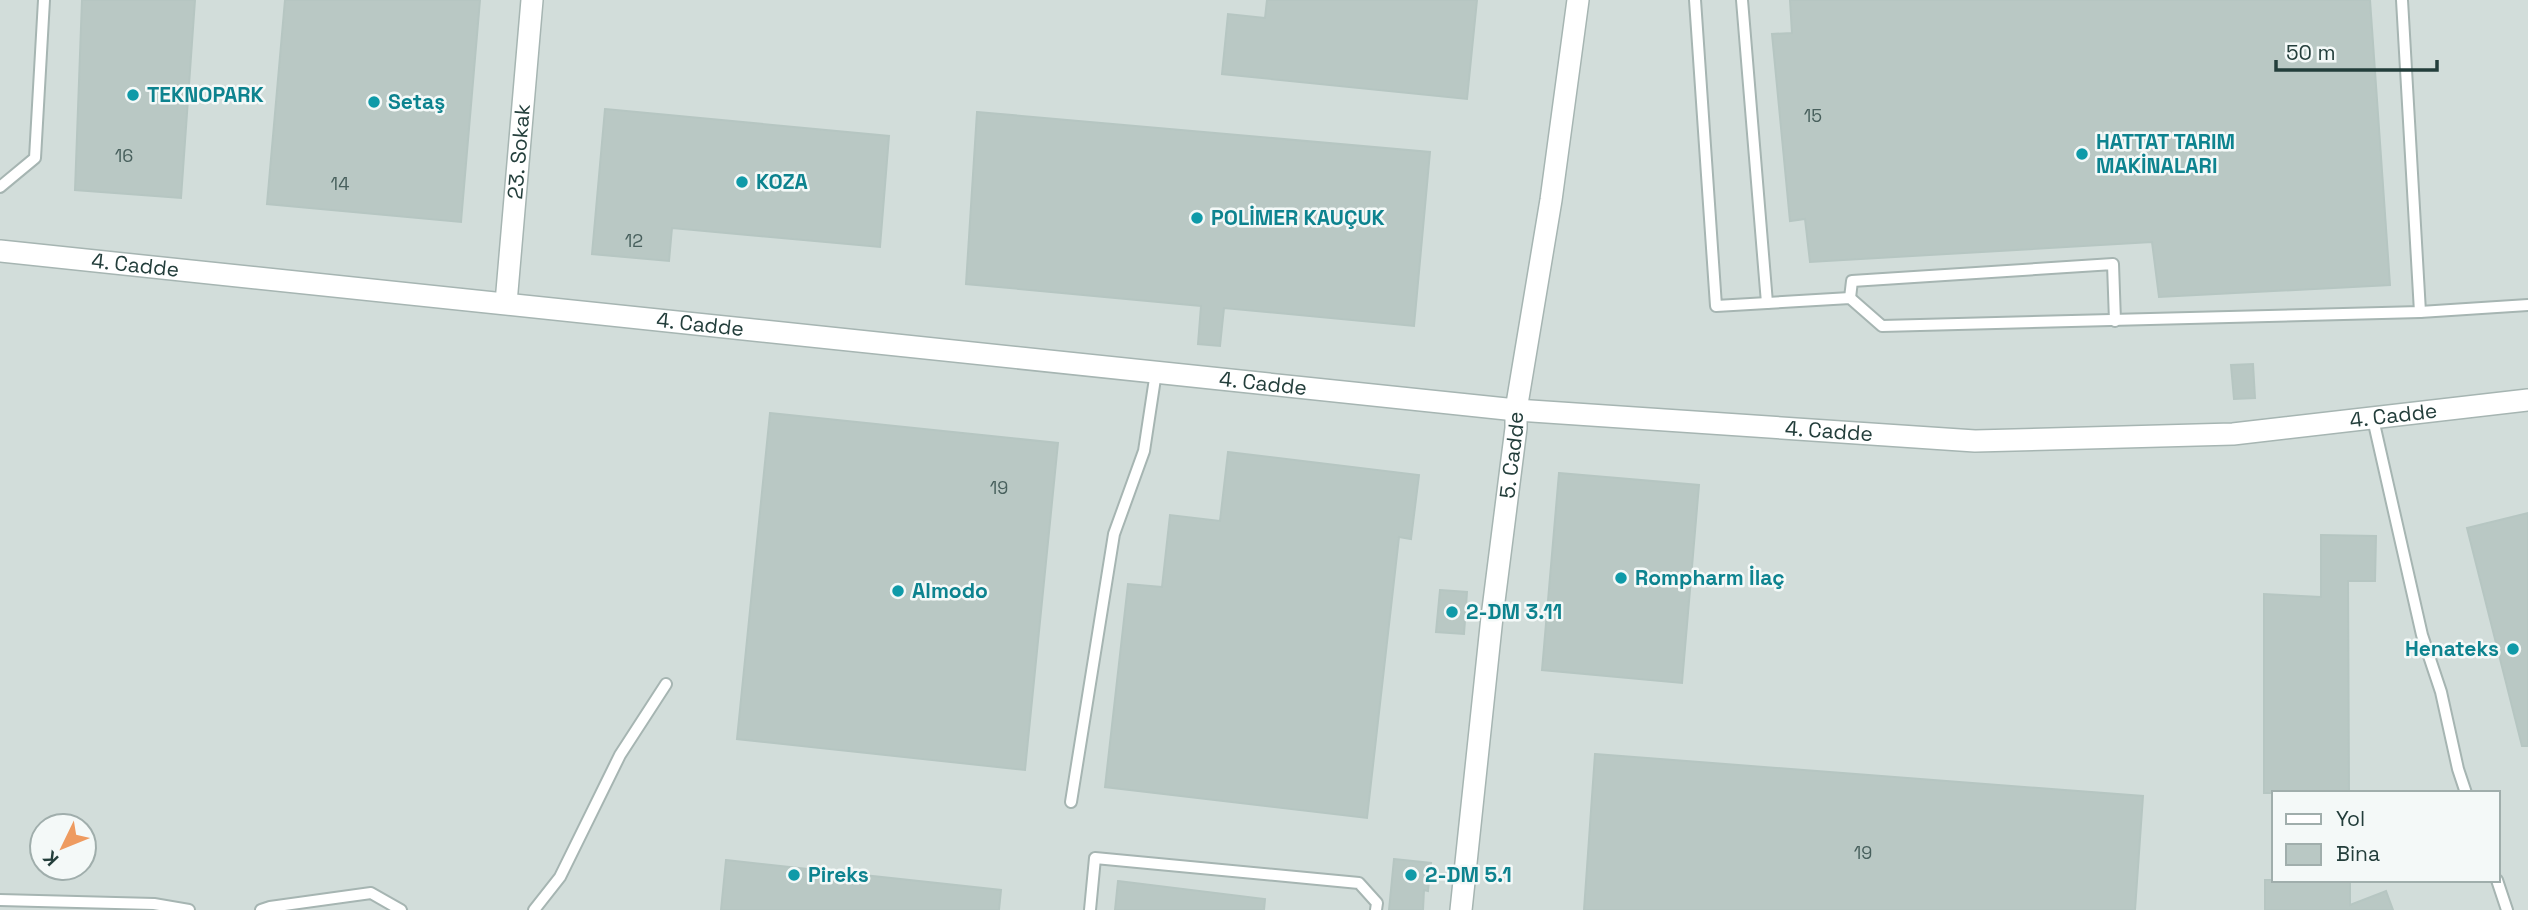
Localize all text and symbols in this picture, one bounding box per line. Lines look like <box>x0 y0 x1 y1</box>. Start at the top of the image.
scale bar <box>2276 28 2437 72</box>
text: 50 m <box>2286 39 2336 66</box>
place label: TEKNOPARK <box>147 81 265 108</box>
marker: TEKNOPARK <box>125 87 141 103</box>
place label: Setaş <box>388 88 445 115</box>
marker: Setaş <box>366 94 382 110</box>
street label: 23. Sokak <box>501 103 536 200</box>
house number: 15 <box>1804 104 1822 127</box>
place label: HATTAT TARIM MAKİNALARI <box>2096 128 2235 179</box>
house number: 16 <box>115 144 133 167</box>
marker: HATTAT TARIM MAKİNALARI <box>2074 146 2090 162</box>
place label: KOZA <box>756 168 808 195</box>
house number: 14 <box>331 172 349 195</box>
marker: KOZA <box>734 174 750 190</box>
place label: POLİMER KAUÇUK <box>1211 204 1386 231</box>
marker: POLİMER KAUÇUK <box>1189 210 1205 226</box>
house number: 12 <box>625 229 643 252</box>
street label: 4. Cadde <box>90 247 180 283</box>
street label: 4. Cadde <box>655 306 745 342</box>
street label: 4. Cadde <box>1218 365 1308 401</box>
street label: 4. Cadde <box>2348 397 2439 433</box>
street label: 5. Cadde <box>1493 411 1529 500</box>
street label: 4. Cadde <box>1784 414 1874 447</box>
house number: 19 <box>990 476 1008 499</box>
place label: Rompharm İlaç <box>1635 564 1784 591</box>
marker: Rompharm İlaç <box>1613 570 1629 586</box>
place label: Almodo <box>912 577 988 604</box>
marker: Almodo <box>890 583 906 599</box>
place label: 2-DM 3.11 <box>1466 598 1562 625</box>
marker: 2-DM 3.11 <box>1444 604 1460 620</box>
place label: Henateks <box>2405 635 2499 662</box>
marker: Henateks <box>2505 641 2521 657</box>
legend <box>2272 791 2500 882</box>
text: Yol <box>2336 805 2365 832</box>
north arrow <box>28 812 98 882</box>
text: Bina <box>2336 840 2380 867</box>
house number: 19 <box>1854 841 1872 864</box>
text: K <box>38 845 64 871</box>
place label: Pireks <box>808 861 869 888</box>
place label: 2-DM 5.1 <box>1425 861 1512 888</box>
marker: Pireks <box>786 867 802 883</box>
marker: 2-DM 5.1 <box>1403 867 1419 883</box>

